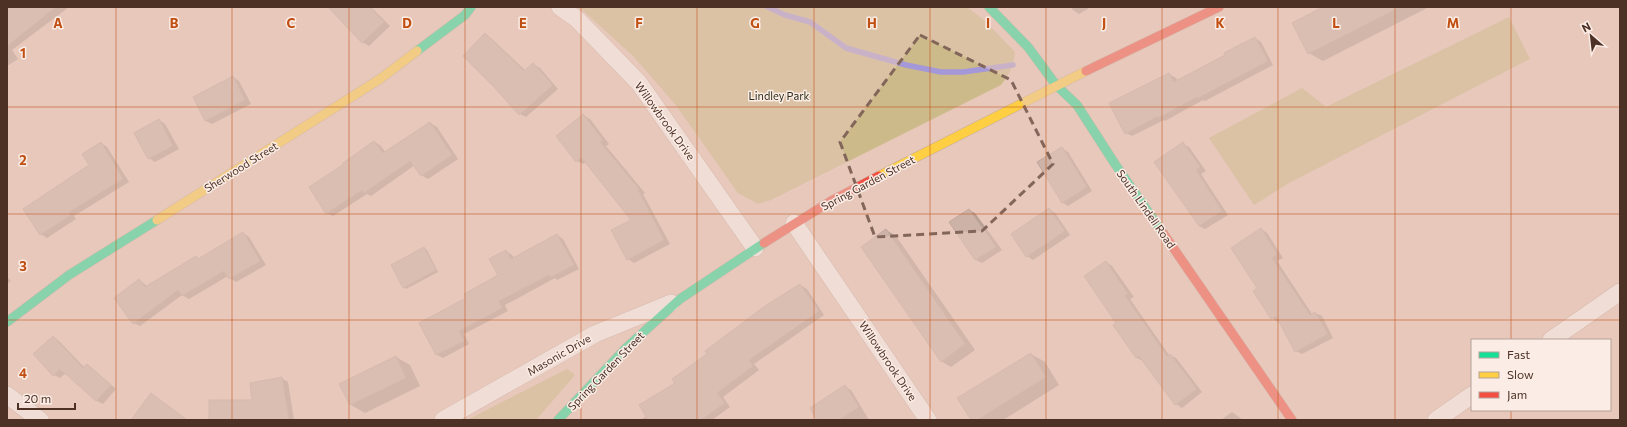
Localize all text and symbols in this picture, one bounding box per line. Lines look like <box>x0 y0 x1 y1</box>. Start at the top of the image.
text: A <box>53 15 63 31</box>
text: B <box>170 15 179 31</box>
text: C <box>287 15 296 31</box>
text: D <box>402 15 412 31</box>
text: E <box>519 15 527 31</box>
text: F <box>635 15 643 31</box>
text: G <box>750 15 760 31</box>
text: H <box>867 15 877 31</box>
text: I <box>986 15 990 31</box>
text: J <box>1102 15 1106 31</box>
text: K <box>1215 15 1225 31</box>
text: L <box>1332 15 1340 31</box>
text: M <box>1447 15 1459 31</box>
north arrow <box>1571 16 1611 56</box>
text: N <box>1579 19 1593 34</box>
text: 1 <box>20 45 26 61</box>
street label: Willowbrook Drive <box>633 79 698 162</box>
park label: Lindley Park <box>748 89 810 102</box>
street label: Sherwood Street <box>202 138 280 194</box>
text: 2 <box>19 152 27 168</box>
street label: Spring Garden Street <box>819 152 917 213</box>
street label: South Lindell Road <box>1114 167 1178 251</box>
text: 3 <box>19 258 27 274</box>
street label: Willowbrook Drive <box>857 318 920 403</box>
street label: Spring Garden Street <box>565 328 647 413</box>
street label: Masonic Drive <box>525 331 593 378</box>
legend <box>1471 339 1611 411</box>
text: Fast <box>1507 347 1530 361</box>
text: 4 <box>19 365 27 381</box>
text: Slow <box>1507 367 1534 381</box>
scale bar <box>18 385 75 411</box>
text: Jam <box>1507 387 1527 402</box>
text: 20 m <box>24 391 51 405</box>

